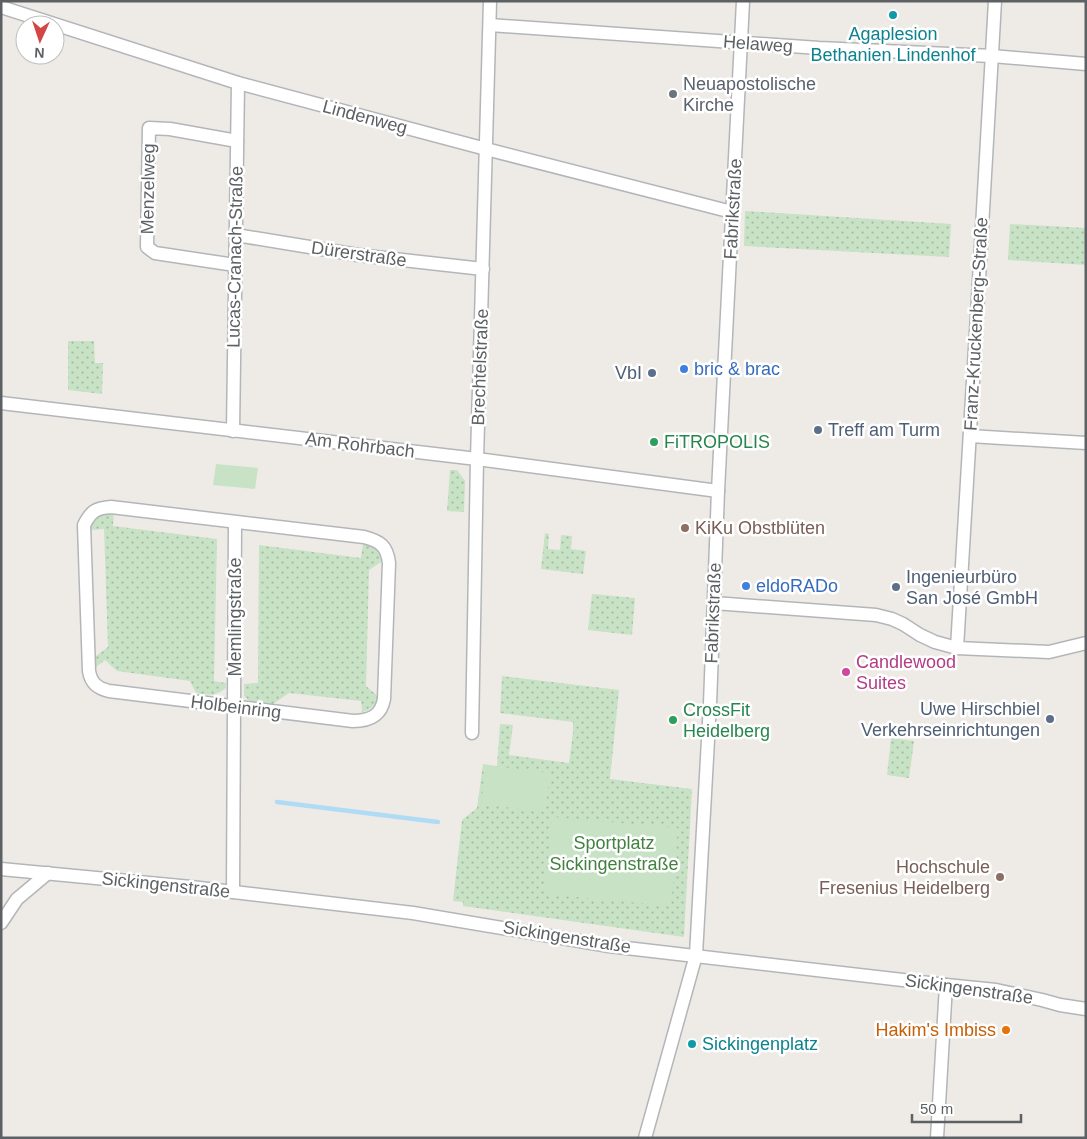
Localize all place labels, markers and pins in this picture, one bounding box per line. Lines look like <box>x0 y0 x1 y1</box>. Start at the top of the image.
marker: Agaplesion Bethanien Lindenhof <box>887 9 899 21</box>
place label: Agaplesion Bethanien Lindenhof <box>810 24 977 65</box>
place label: Neuapostolische Kirche <box>683 74 816 115</box>
marker: Neuapostolische Kirche <box>667 88 679 100</box>
place label: bric & brac <box>694 359 780 379</box>
place label: VbI <box>615 363 642 383</box>
marker: bric & brac <box>678 363 690 375</box>
marker: VbI <box>646 367 658 379</box>
place label: Treff am Turm <box>828 420 940 440</box>
marker: Treff am Turm <box>812 424 824 436</box>
place label: FiTROPOLIS <box>664 432 770 452</box>
marker: FiTROPOLIS <box>648 436 660 448</box>
place label: KiKu Obstblüten <box>695 518 825 538</box>
marker: KiKu Obstblüten <box>679 522 691 534</box>
place label: Ingenieurbüro San José GmbH <box>906 567 1038 608</box>
place label: eldoRADo <box>756 576 838 596</box>
marker: eldoRADo <box>740 580 752 592</box>
marker: Ingenieurbüro San José GmbH <box>890 581 902 593</box>
place label: Candlewood Suites <box>856 652 956 693</box>
marker: Candlewood Suites <box>840 666 852 678</box>
place label: Uwe Hirschbiel Verkehrseinrichtungen <box>861 699 1040 740</box>
place label: CrossFit Heidelberg <box>683 700 770 741</box>
marker: Uwe Hirschbiel Verkehrseinrichtungen <box>1044 713 1056 725</box>
marker: CrossFit Heidelberg <box>667 714 679 726</box>
place label: Hochschule Fresenius Heidelberg <box>819 857 990 898</box>
marker: Hochschule Fresenius Heidelberg <box>994 871 1006 883</box>
place label: Hakim's Imbiss <box>876 1020 996 1040</box>
marker: Hakim's Imbiss <box>1000 1024 1012 1036</box>
place label: Sickingenplatz <box>702 1034 818 1054</box>
marker: Sickingenplatz <box>686 1038 698 1050</box>

